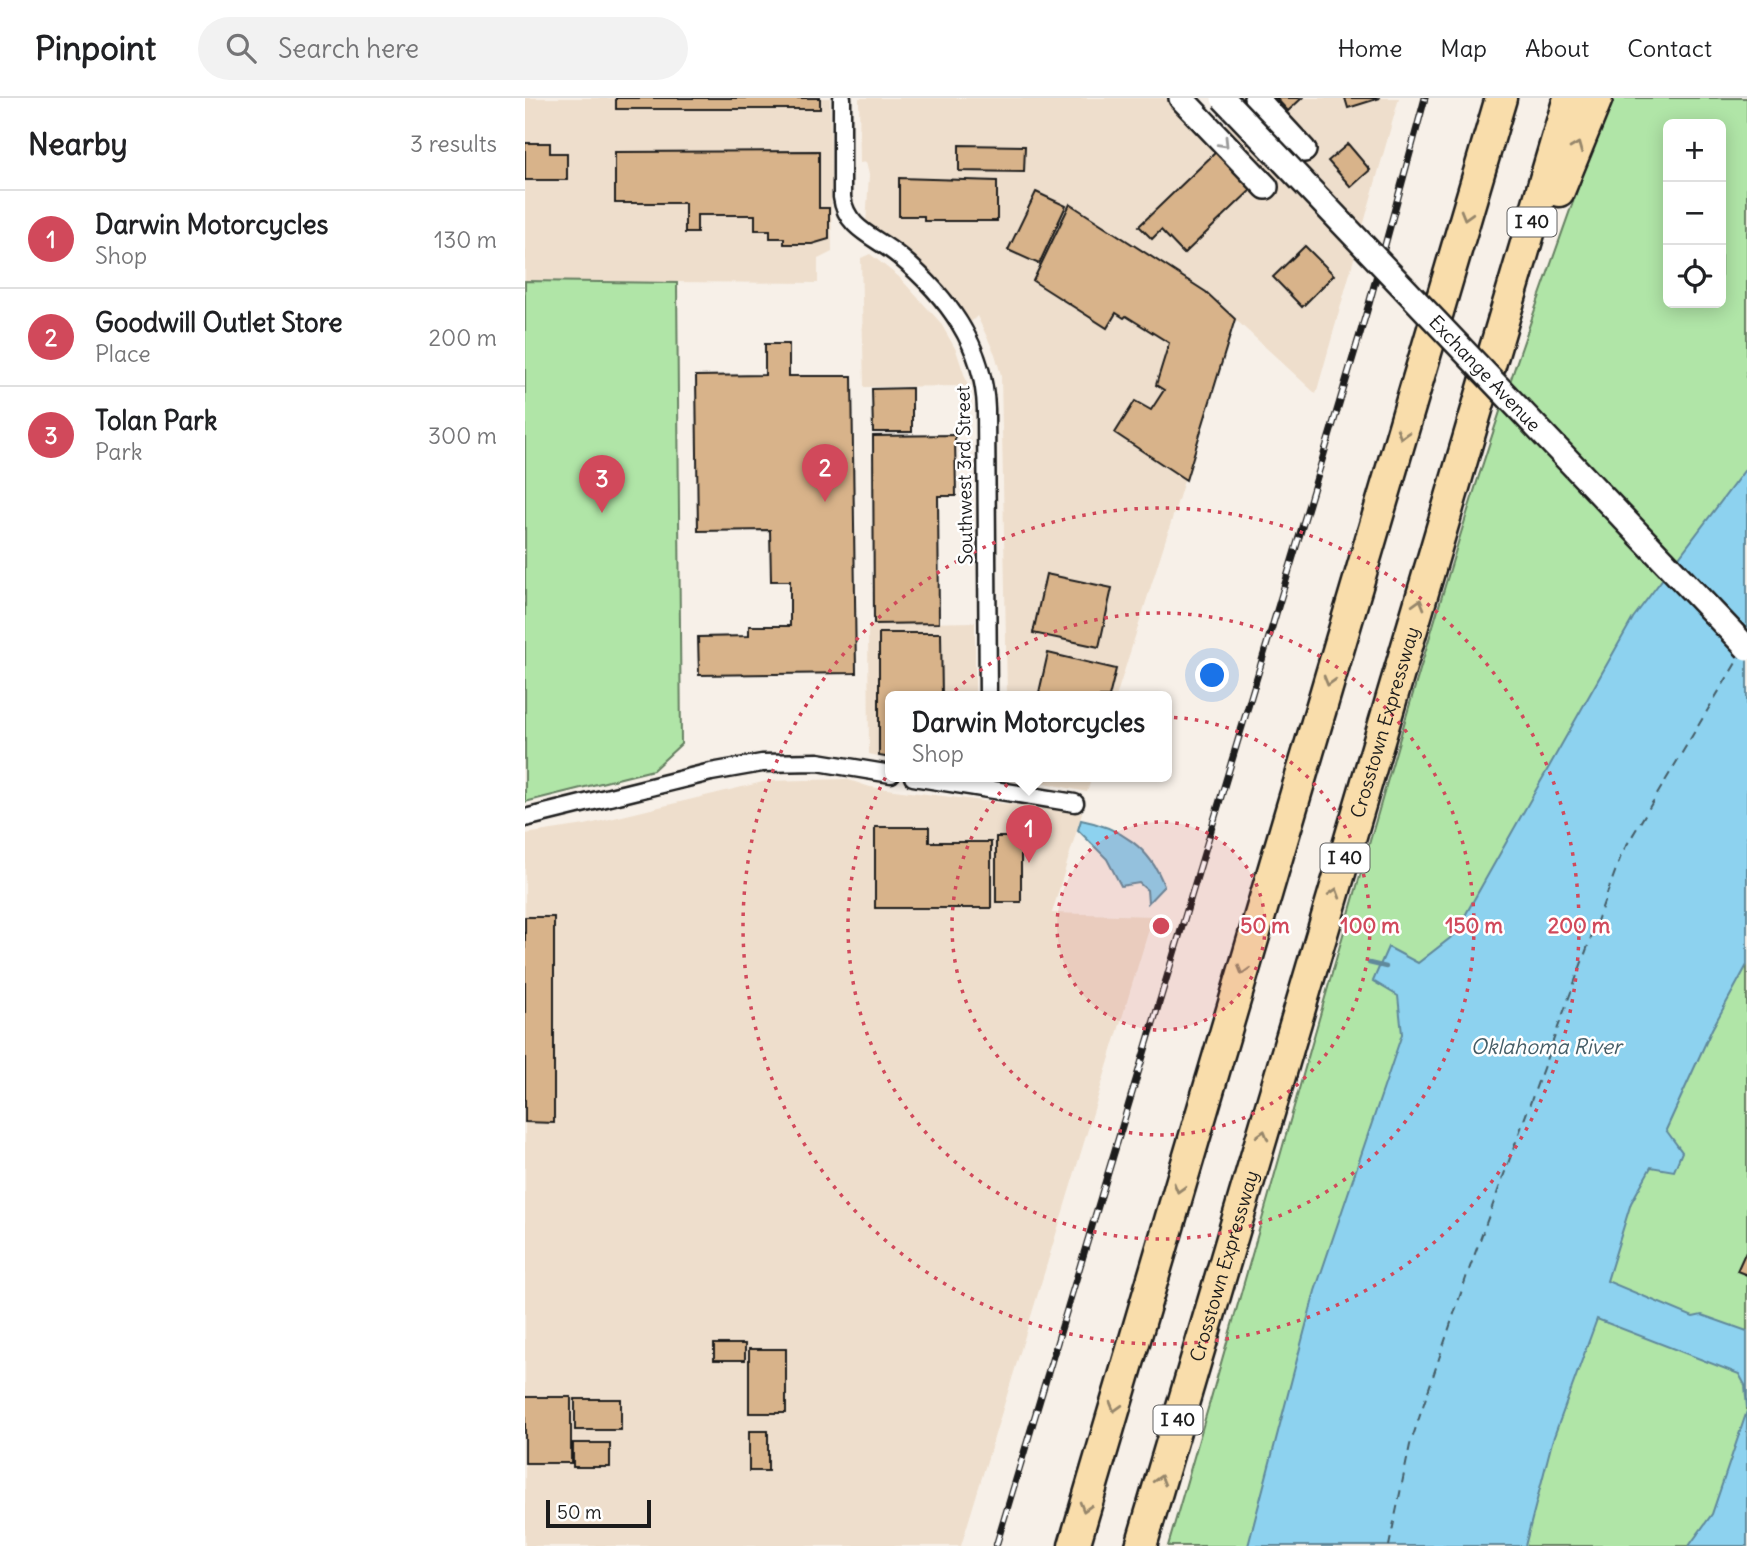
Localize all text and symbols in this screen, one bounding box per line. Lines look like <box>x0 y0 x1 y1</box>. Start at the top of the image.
search box <box>198 17 688 80</box>
text: Pinpoint <box>35 27 156 69</box>
icon: search <box>222 29 260 67</box>
text: Search here <box>278 32 419 65</box>
text: Home <box>1338 33 1402 63</box>
text: Map <box>1440 33 1487 63</box>
text: About <box>1525 33 1589 63</box>
text: Contact <box>1627 33 1712 63</box>
map controls <box>1663 119 1726 308</box>
button: + <box>1663 119 1726 182</box>
text: Nearby <box>28 125 128 163</box>
text: 3 results <box>410 129 497 158</box>
one-way arrow <box>1215 135 1228 148</box>
one-way arrow <box>1569 142 1583 155</box>
button: − <box>1663 182 1726 245</box>
text: Darwin Motorcycles <box>95 208 328 241</box>
road number: I 40 <box>1507 208 1557 237</box>
one-way arrow <box>1459 209 1474 221</box>
text: 1 <box>46 225 56 254</box>
text: 130 m <box>434 225 497 254</box>
text: Shop <box>95 241 147 270</box>
button: locate <box>1663 245 1726 308</box>
text: Goodwill Outlet Store <box>95 306 342 339</box>
street label: Exchange Avenue <box>1424 310 1546 436</box>
text: 2 <box>45 323 57 352</box>
text: 200 m <box>428 323 497 352</box>
text: Place <box>95 339 151 368</box>
street label: Southwest 3rd Street <box>950 385 978 565</box>
text: Tolan Park <box>95 404 217 437</box>
text: 3 <box>44 421 58 450</box>
text: 300 m <box>428 421 497 450</box>
one-way arrow <box>1396 428 1410 440</box>
text: Park <box>95 437 143 466</box>
pin: 2 <box>802 444 848 502</box>
pin: 3 <box>579 455 625 513</box>
one-way arrow <box>1411 599 1426 611</box>
street label: Crosstown Expressway <box>1345 624 1424 821</box>
your location <box>1195 658 1229 692</box>
one-way arrow <box>1322 675 1337 687</box>
popup <box>885 691 1172 782</box>
text: Darwin Motorcycles <box>912 706 1145 739</box>
text: Shop <box>912 739 964 768</box>
pin: 1 <box>1006 805 1052 863</box>
road number: I 40 <box>1321 844 1369 872</box>
one-way arrow <box>1326 887 1341 899</box>
text: 50 m <box>1240 912 1290 939</box>
text: 100 m <box>1340 912 1400 939</box>
text: 150 m <box>1445 912 1503 939</box>
text: 200 m <box>1548 912 1611 939</box>
centre of rings <box>1149 914 1173 938</box>
one-way arrow <box>1237 964 1252 976</box>
water label: Oklahoma River <box>1470 1033 1624 1060</box>
one-way arrow <box>1255 1129 1270 1141</box>
street label: Crosstown Expressway <box>1184 1168 1263 1364</box>
one-way arrow <box>1173 1182 1187 1194</box>
one-way arrow <box>1108 1400 1123 1412</box>
road number: I 40 <box>1153 1406 1203 1434</box>
one-way arrow <box>1152 1475 1167 1487</box>
scale bar <box>546 1497 651 1529</box>
text: 50 m <box>557 1500 602 1524</box>
one-way arrow <box>1079 1501 1094 1513</box>

